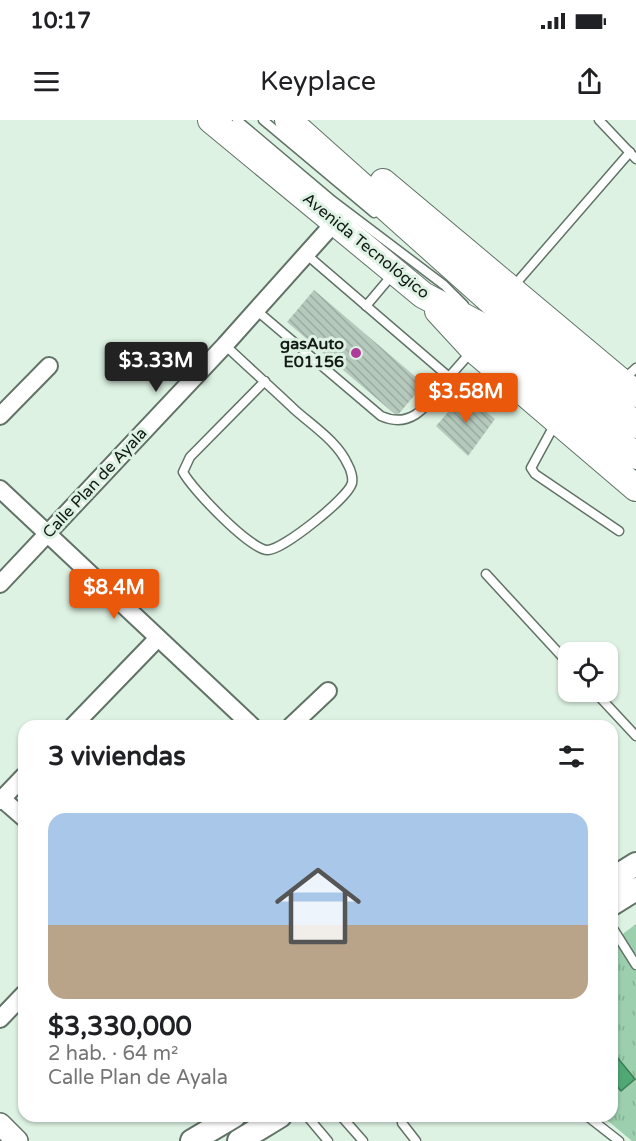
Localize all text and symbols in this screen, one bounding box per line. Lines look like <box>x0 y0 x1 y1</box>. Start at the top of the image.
text: 10:17 <box>30 8 91 34</box>
icon: menu <box>30 65 63 98</box>
text: Keyplace <box>260 65 376 98</box>
icon: share <box>573 65 606 98</box>
street label: Avenida Tecnológico <box>298 189 434 303</box>
place label: gasAuto E01156 <box>280 334 344 372</box>
pin: $3.33M <box>107 342 205 393</box>
marker: gasAuto E01156 <box>349 346 363 360</box>
text: $3.33M <box>119 349 193 373</box>
pin: $3.58M <box>417 373 515 424</box>
text: $3.58M <box>429 380 503 404</box>
street label: Calle Plan de Ayala <box>39 424 151 542</box>
pin: $8.4M <box>72 569 156 620</box>
text: $8.4M <box>83 576 145 600</box>
map controls <box>558 642 618 702</box>
button: locate <box>558 642 618 702</box>
icon: filters <box>555 740 588 773</box>
text: 3 viviendas <box>48 741 186 772</box>
icon: home <box>264 852 372 960</box>
text: $3,330,000 <box>48 1011 192 1042</box>
text: 2 hab. · 64 m² <box>48 1042 178 1066</box>
text: Calle Plan de Ayala <box>48 1066 228 1090</box>

